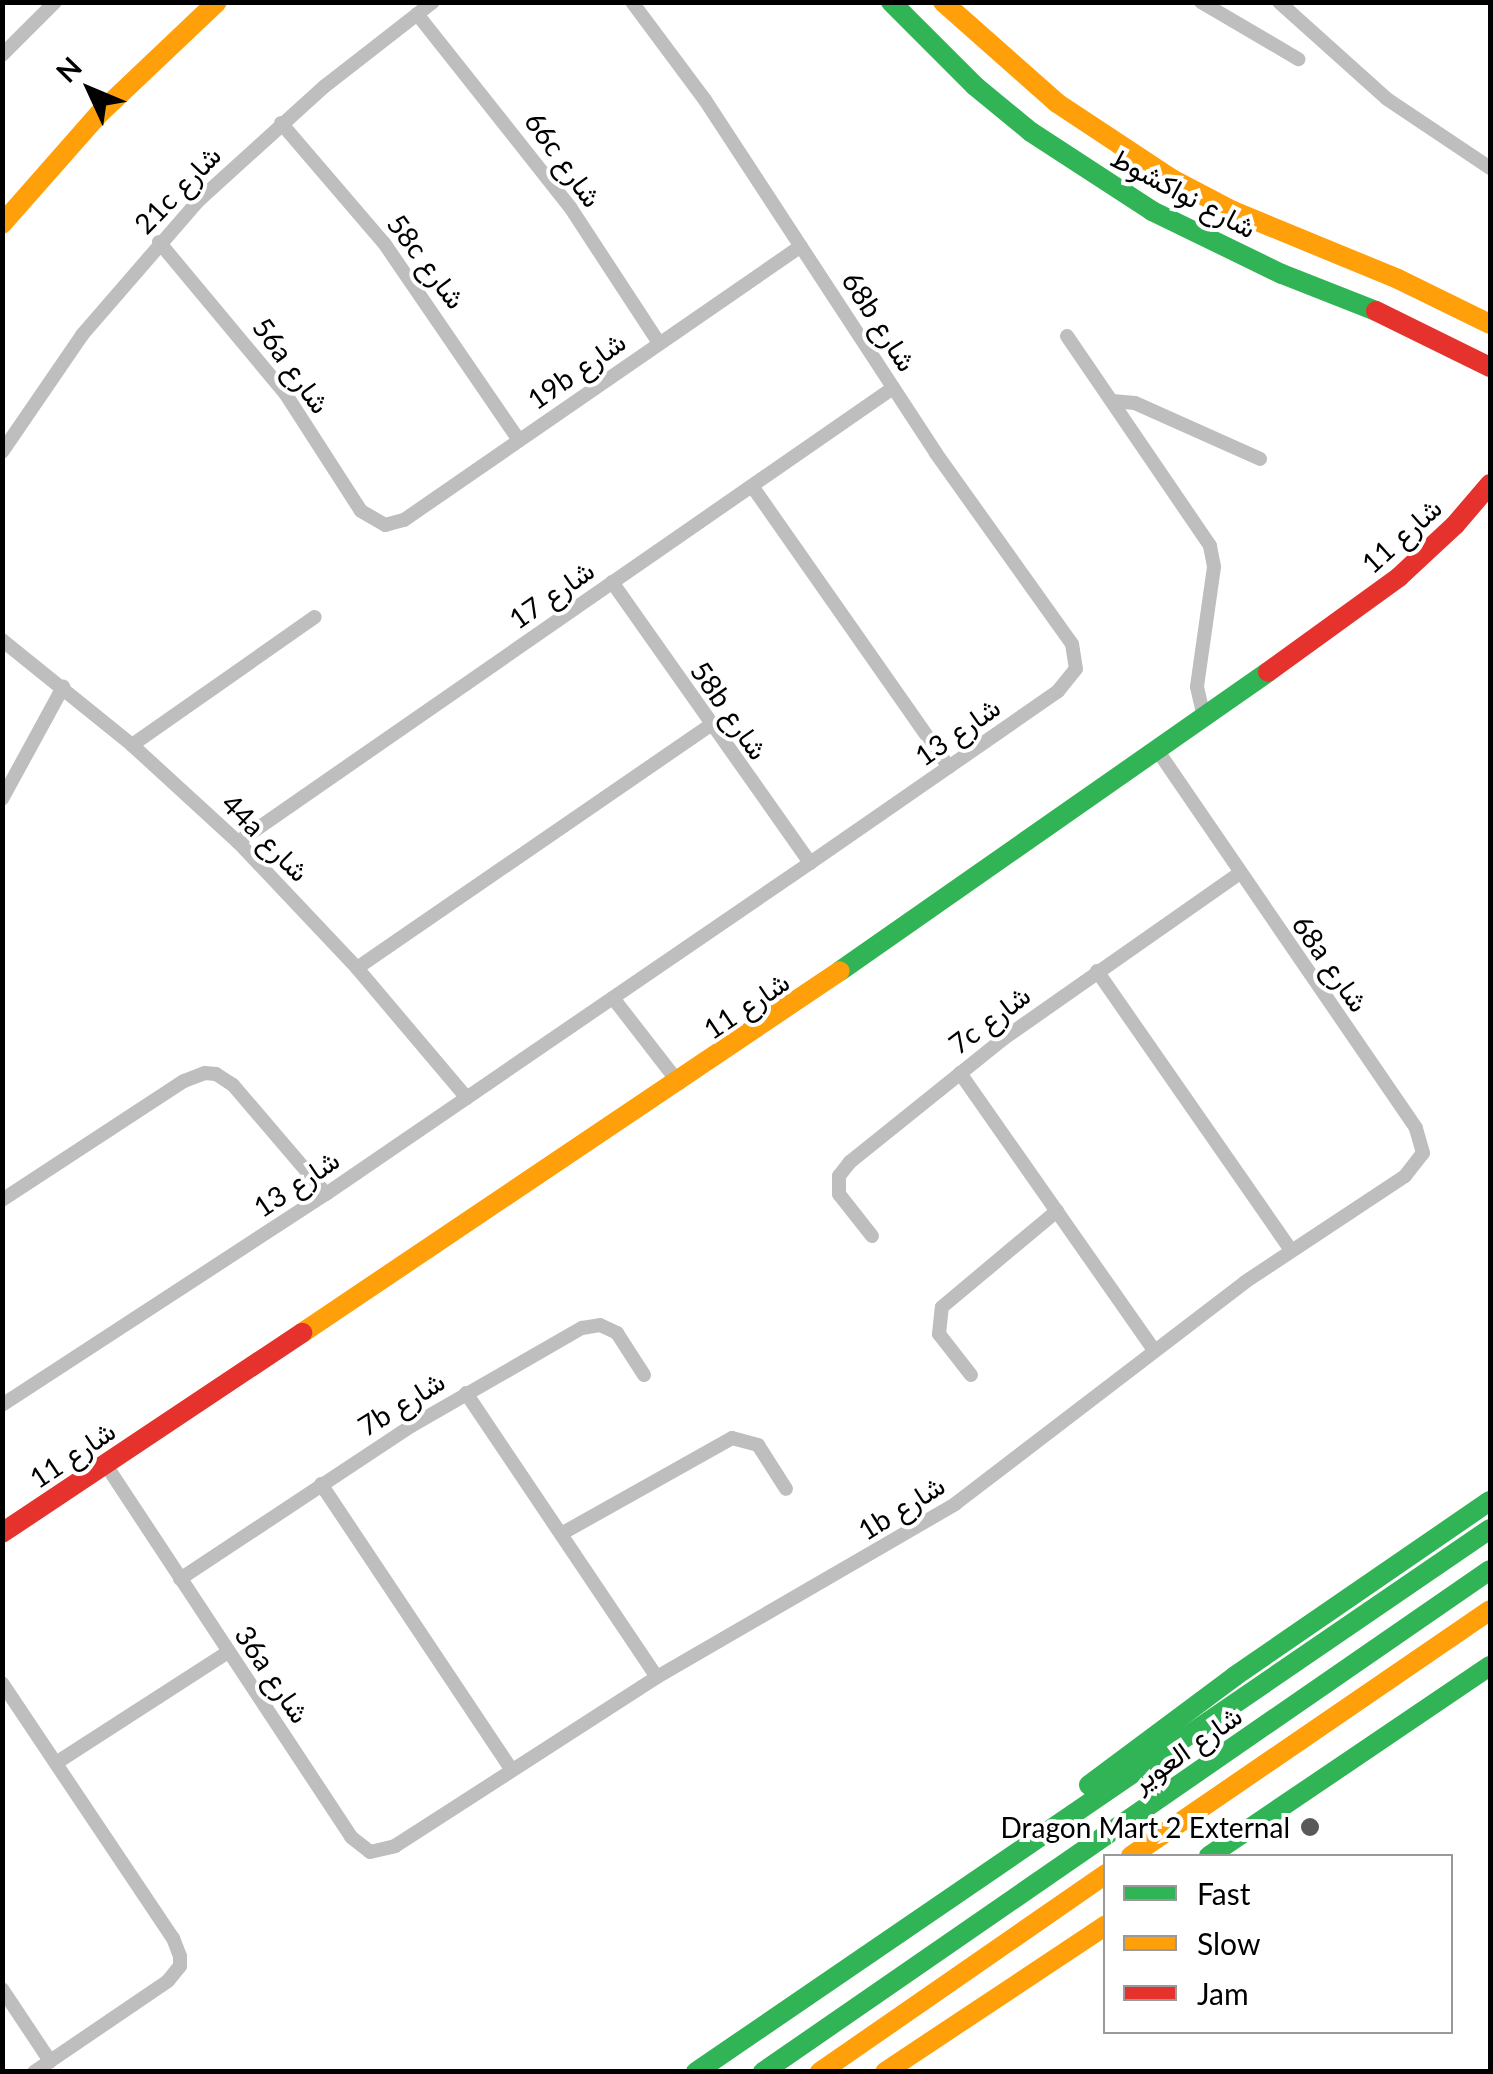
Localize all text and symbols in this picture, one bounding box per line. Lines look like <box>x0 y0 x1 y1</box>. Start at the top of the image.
north arrow <box>40 40 140 140</box>
text: N <box>49 50 88 89</box>
street label: 66c شارع <box>518 105 610 213</box>
street label: 21c شارع <box>127 138 227 240</box>
street label: شارع نواكشوط <box>1106 140 1262 244</box>
street label: 58c شارع <box>381 207 473 315</box>
street label: 68b شارع <box>836 265 924 377</box>
street label: 56a شارع <box>246 311 338 419</box>
street label: 19b شارع <box>521 324 631 416</box>
street label: شارع 11 <box>1354 490 1448 580</box>
street label: شارع 17 <box>502 553 600 635</box>
street label: 58b شارع <box>684 655 776 765</box>
street label: شارع 13 <box>908 690 1006 772</box>
street label: 44a شارع <box>215 786 317 888</box>
street label: 68a شارع <box>1286 908 1376 1018</box>
street label: شارع 11 <box>697 964 795 1046</box>
street label: 7c شارع <box>942 978 1036 1060</box>
street label: شارع 13 <box>247 1142 345 1224</box>
street label: 7b شارع <box>352 1363 450 1443</box>
street label: شارع 11 <box>23 1413 121 1495</box>
street label: 1b شارع <box>852 1467 950 1547</box>
street label: 36a شارع <box>228 1619 318 1729</box>
street label: شارع العوير <box>1124 1698 1248 1798</box>
place label: Dragon Mart 2 External <box>1001 1810 1290 1844</box>
marker: Dragon Mart 2 External <box>1299 1816 1321 1838</box>
legend <box>1103 1854 1453 2034</box>
text: Fast <box>1197 1875 1251 1911</box>
text: Slow <box>1197 1925 1260 1961</box>
text: Jam <box>1197 1975 1249 2011</box>

